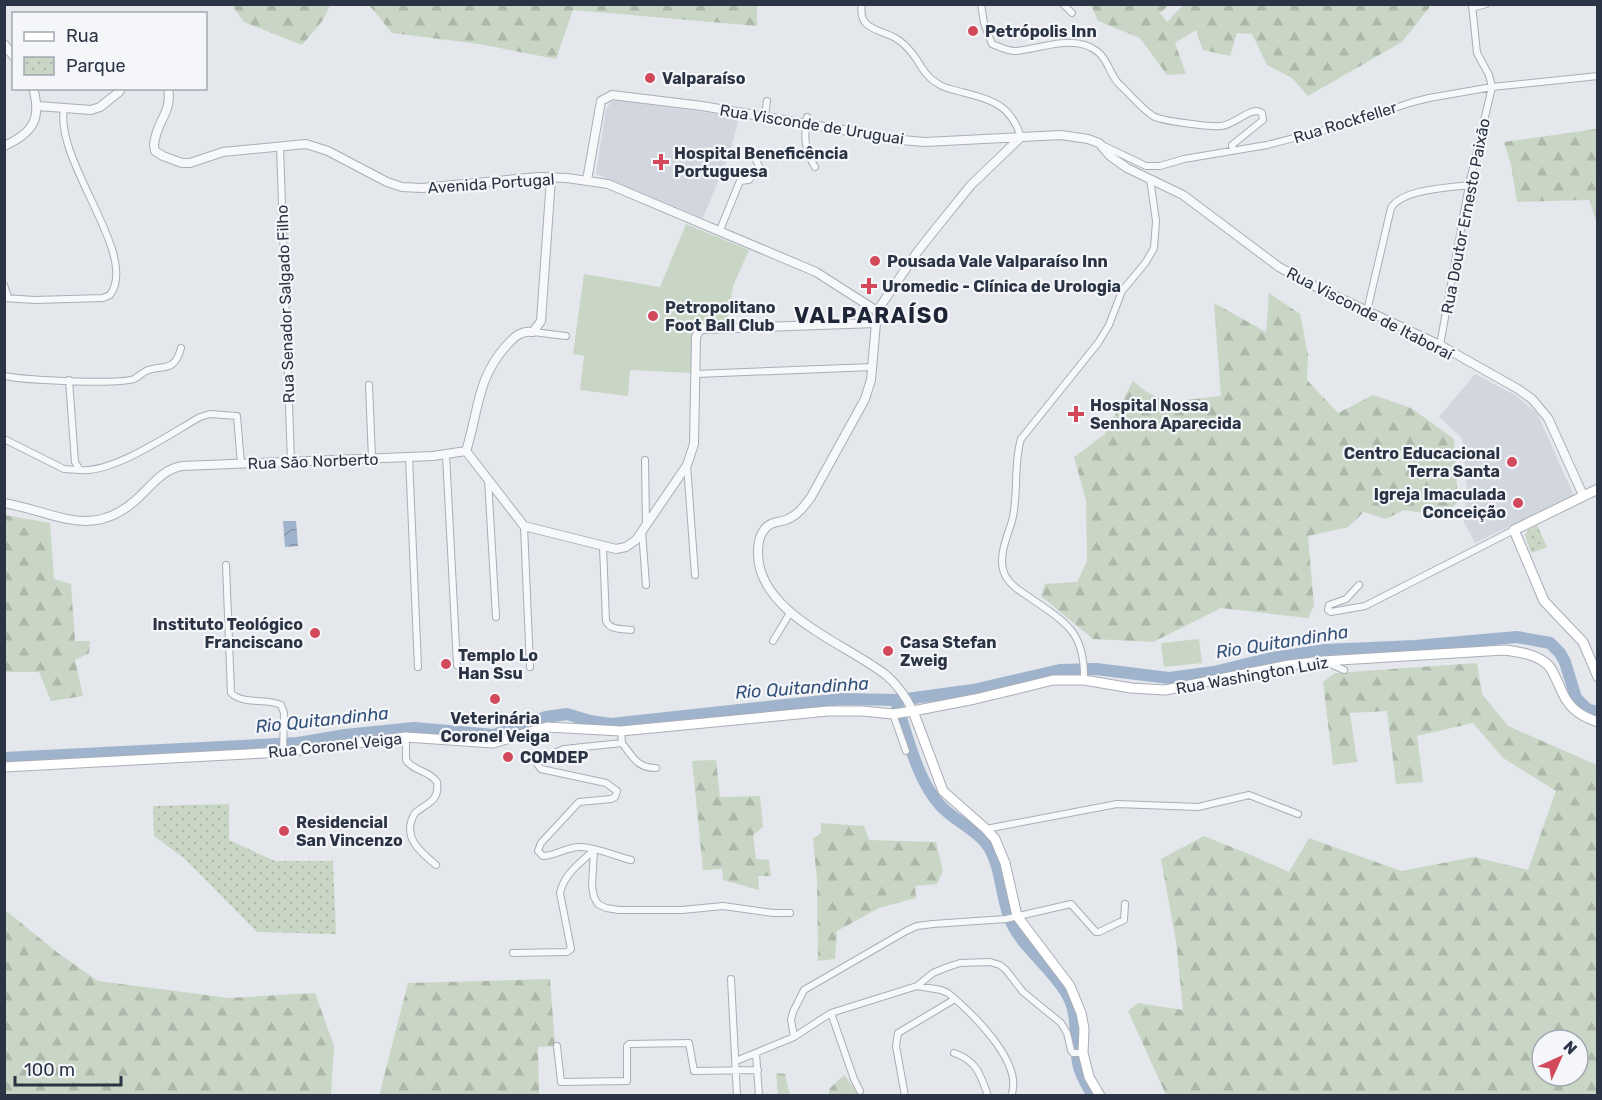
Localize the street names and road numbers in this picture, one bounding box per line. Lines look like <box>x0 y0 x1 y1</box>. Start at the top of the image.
street label: Rua Rockfeller <box>1291 98 1399 147</box>
street label: Rua Visconde de Uruguai <box>718 101 905 148</box>
street label: Rua Doutor Ernesto Paixão <box>1437 117 1494 316</box>
street label: Avenida Portugal <box>427 170 555 197</box>
street label: Rua Senador Salgado Filho <box>273 205 298 403</box>
street label: Rua Visconde de Itaboraí <box>1283 263 1457 364</box>
street label: Rua São Norberto <box>247 450 379 473</box>
street label: Rua Washington Luiz <box>1174 653 1330 698</box>
street label: Rua Coronel Veiga <box>267 729 403 762</box>

